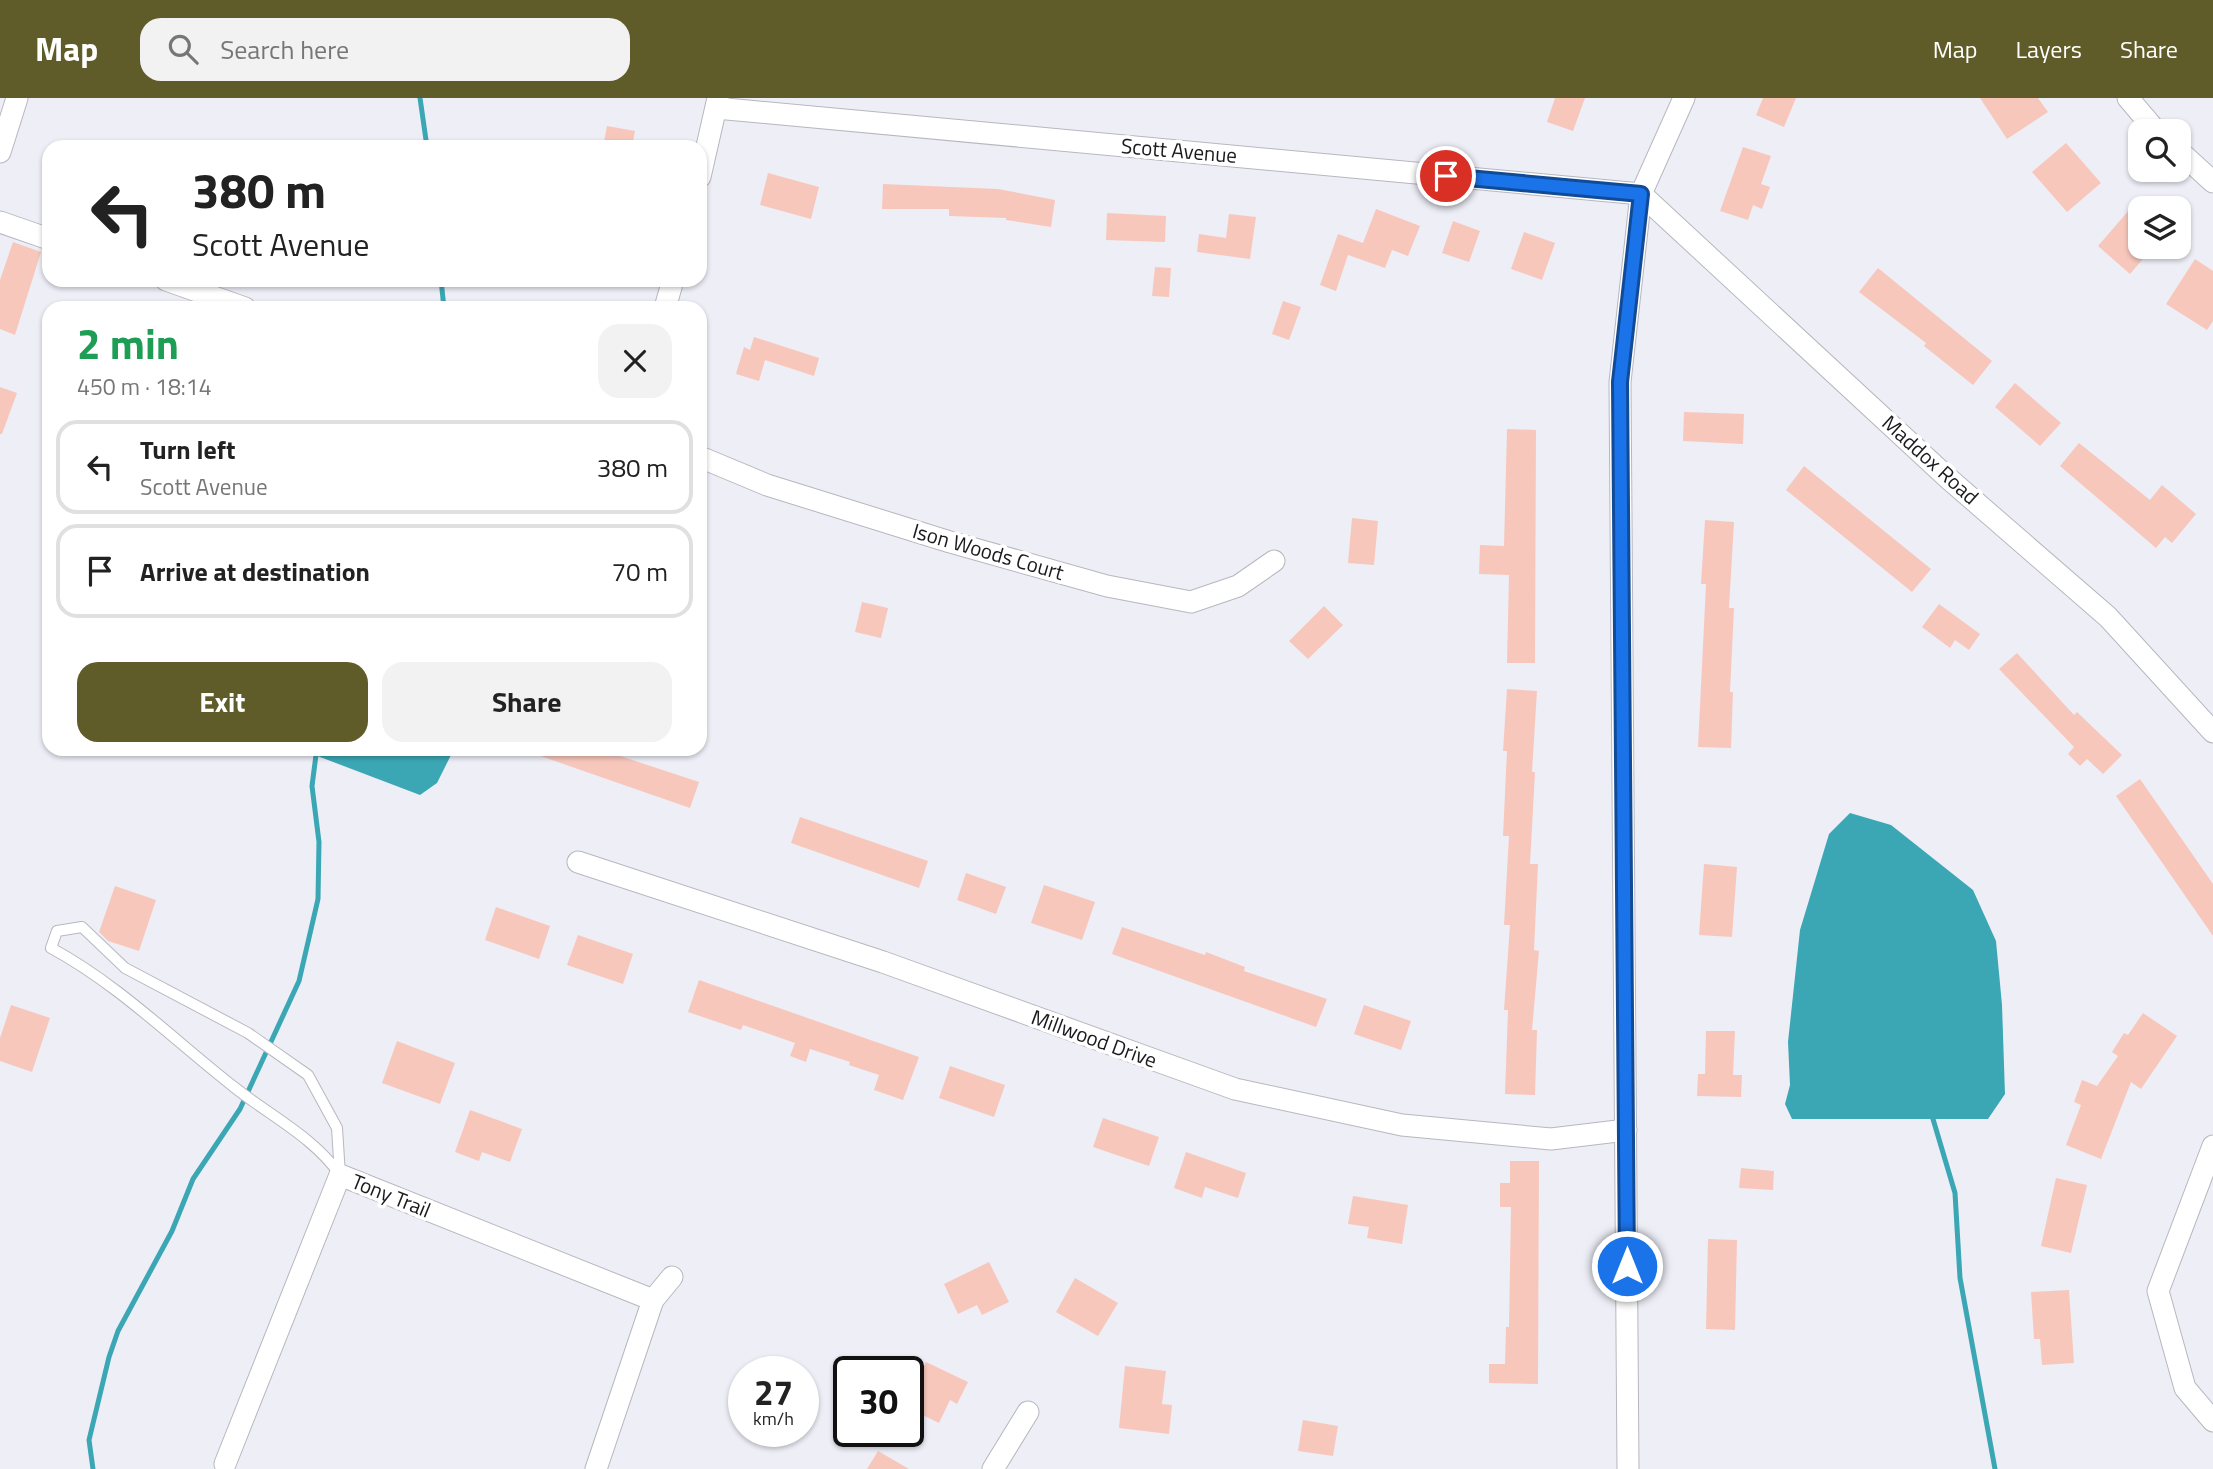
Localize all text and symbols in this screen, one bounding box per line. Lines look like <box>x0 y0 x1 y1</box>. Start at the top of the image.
search box <box>140 18 630 81</box>
text: Map <box>35 24 98 74</box>
icon: search <box>164 30 202 68</box>
text: Search here <box>220 30 349 69</box>
text: Map <box>1933 31 1978 67</box>
text: Layers <box>2016 31 2082 67</box>
text: Share <box>2120 31 2178 67</box>
map controls <box>2128 119 2191 259</box>
button: search <box>2128 119 2191 182</box>
street label: Scott Avenue <box>1120 129 1238 171</box>
pin <box>1416 146 1476 206</box>
text: 380 m <box>192 152 326 227</box>
icon: arrive <box>1427 157 1465 195</box>
icon: left <box>77 168 168 259</box>
button: layers <box>2128 196 2191 259</box>
text: Scott Avenue <box>192 220 369 268</box>
text: 2 min <box>77 311 179 375</box>
button: close <box>598 324 672 398</box>
text: 450 m · 18:14 <box>77 369 212 404</box>
street label: Maddox Road <box>1875 407 1986 512</box>
text: Turn left <box>140 430 235 469</box>
icon: left <box>81 448 119 486</box>
text: 380 m <box>597 448 668 487</box>
text: Scott Avenue <box>140 469 268 504</box>
street label: Ison Woods Court <box>909 514 1068 588</box>
icon: arrive <box>81 552 119 590</box>
text: Arrive at destination <box>140 552 370 591</box>
text: 70 m <box>611 552 668 591</box>
button: Exit <box>77 662 368 742</box>
button: Share <box>382 662 672 742</box>
street label: Millwood Drive <box>1027 1001 1162 1076</box>
street label: Tony Trail <box>347 1165 436 1225</box>
position arrow <box>1590 1229 1664 1303</box>
speed limit sign: 30 <box>833 1356 924 1447</box>
text: 27 <box>754 1365 793 1419</box>
text: km/h <box>753 1405 794 1432</box>

